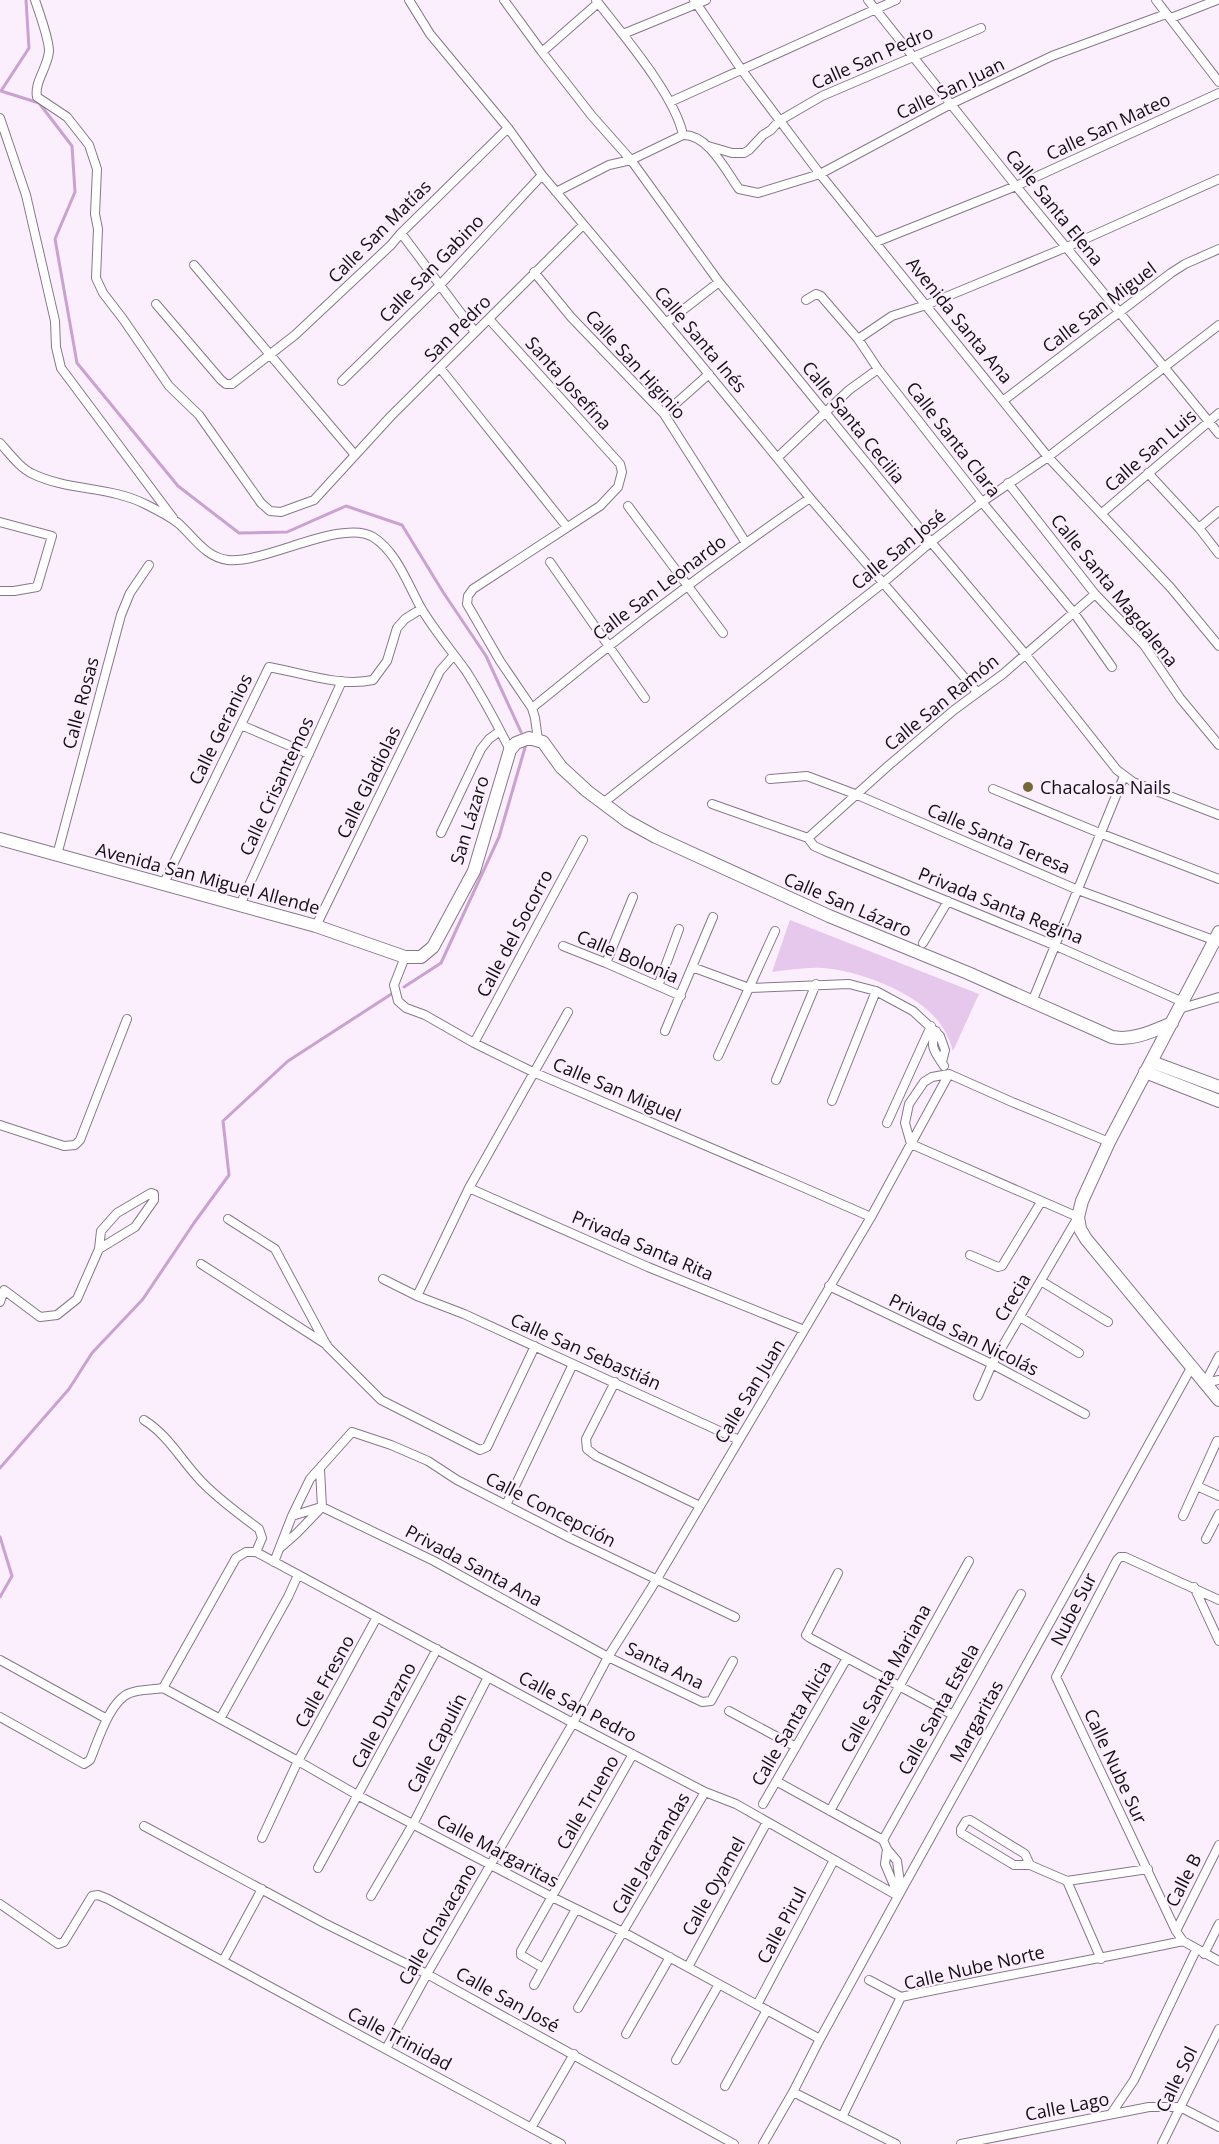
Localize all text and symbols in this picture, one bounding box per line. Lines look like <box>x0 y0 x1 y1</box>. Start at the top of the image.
street label: Calle San Pedro <box>807 19 937 95</box>
street label: Calle San Juan <box>892 51 1008 125</box>
street label: Calle San Mateo <box>1042 87 1174 165</box>
street label: Calle Santa Elena <box>1001 144 1109 270</box>
street label: Calle San Matías <box>322 174 436 288</box>
street label: Calle San Gabino <box>373 209 489 327</box>
street label: Avenida Santa Ana <box>902 252 1018 388</box>
street label: Calle San Miguel <box>1037 256 1161 358</box>
street label: Calle Santa Inés <box>649 281 753 397</box>
street label: San Pedro <box>418 289 496 367</box>
street label: Calle San Higinio <box>580 304 692 424</box>
street label: Santa Josefina <box>521 331 617 435</box>
street label: Calle Santa Cecilia <box>797 356 911 488</box>
street label: Calle Santa Clara <box>901 376 1007 502</box>
street label: Calle San Luis <box>1099 403 1201 497</box>
street label: Calle San José <box>846 503 950 595</box>
street label: Calle Santa Magdalena <box>1046 509 1184 671</box>
street label: Calle San Leonardo <box>587 529 731 645</box>
street label: Calle San Ramón <box>879 648 1003 756</box>
street label: Calle Rosas <box>56 654 104 752</box>
street label: Calle Geranios <box>183 669 257 789</box>
street label: Calle Crisantemos <box>233 713 319 859</box>
street label: Calle Gladiolas <box>330 722 406 842</box>
street label: San Lázaro <box>444 773 494 867</box>
place label: Chacalosa Nails <box>1040 775 1171 799</box>
marker: Chacalosa Nails <box>1021 780 1035 794</box>
street label: Calle Santa Teresa <box>924 797 1074 879</box>
street label: Avenida San Miguel Allende <box>93 837 323 919</box>
street label: Privada Santa Regina <box>915 861 1087 949</box>
street label: Calle del Socorro <box>470 865 558 1001</box>
street label: Calle San Lázaro <box>780 866 916 942</box>
street label: Calle Bolonia <box>573 924 683 988</box>
street label: Calle San Miguel <box>549 1051 685 1127</box>
street label: Privada Santa Rita <box>569 1204 717 1286</box>
street label: Crecia <box>988 1269 1036 1325</box>
street label: Privada San Nicolás <box>885 1287 1043 1381</box>
street label: Calle San Sebastián <box>507 1307 665 1395</box>
street label: Calle San Juan <box>708 1334 790 1448</box>
street label: Calle Concepción <box>482 1466 620 1552</box>
street label: Privada Santa Ana <box>401 1519 547 1611</box>
street label: Nube Sur <box>1044 1568 1102 1649</box>
street label: Calle Santa Mariana <box>834 1599 936 1757</box>
street label: Calle Fresno <box>289 1630 359 1732</box>
street label: Santa Ana <box>622 1636 708 1694</box>
street label: Calle Santa Estela <box>892 1639 984 1779</box>
street label: Calle Santa Alicia <box>745 1656 837 1790</box>
street label: Calle Durazno <box>345 1658 421 1772</box>
street label: Calle San Pedro <box>515 1665 641 1747</box>
street label: Margaritas <box>944 1676 1008 1766</box>
street label: Calle Capulín <box>401 1689 471 1797</box>
street label: Calle Nube Sur <box>1079 1705 1153 1828</box>
street label: Calle Trueno <box>550 1750 624 1854</box>
street label: Calle Jacarandas <box>605 1788 695 1918</box>
street label: Calle Margaritas <box>433 1808 563 1892</box>
street label: Calle Oyamel <box>676 1832 750 1940</box>
street label: Calle B <box>1159 1849 1207 1911</box>
street label: Calle Chavacano <box>392 1859 482 1989</box>
street label: Calle Pirul <box>751 1882 811 1968</box>
street label: Calle Nube Norte <box>901 1939 1047 1995</box>
street label: Calle San José <box>452 1961 564 2037</box>
street label: Calle Trinidad <box>344 2000 456 2076</box>
street label: Calle Sol <box>1150 2042 1202 2116</box>
street label: Calle Lago <box>1023 2086 1111 2126</box>

